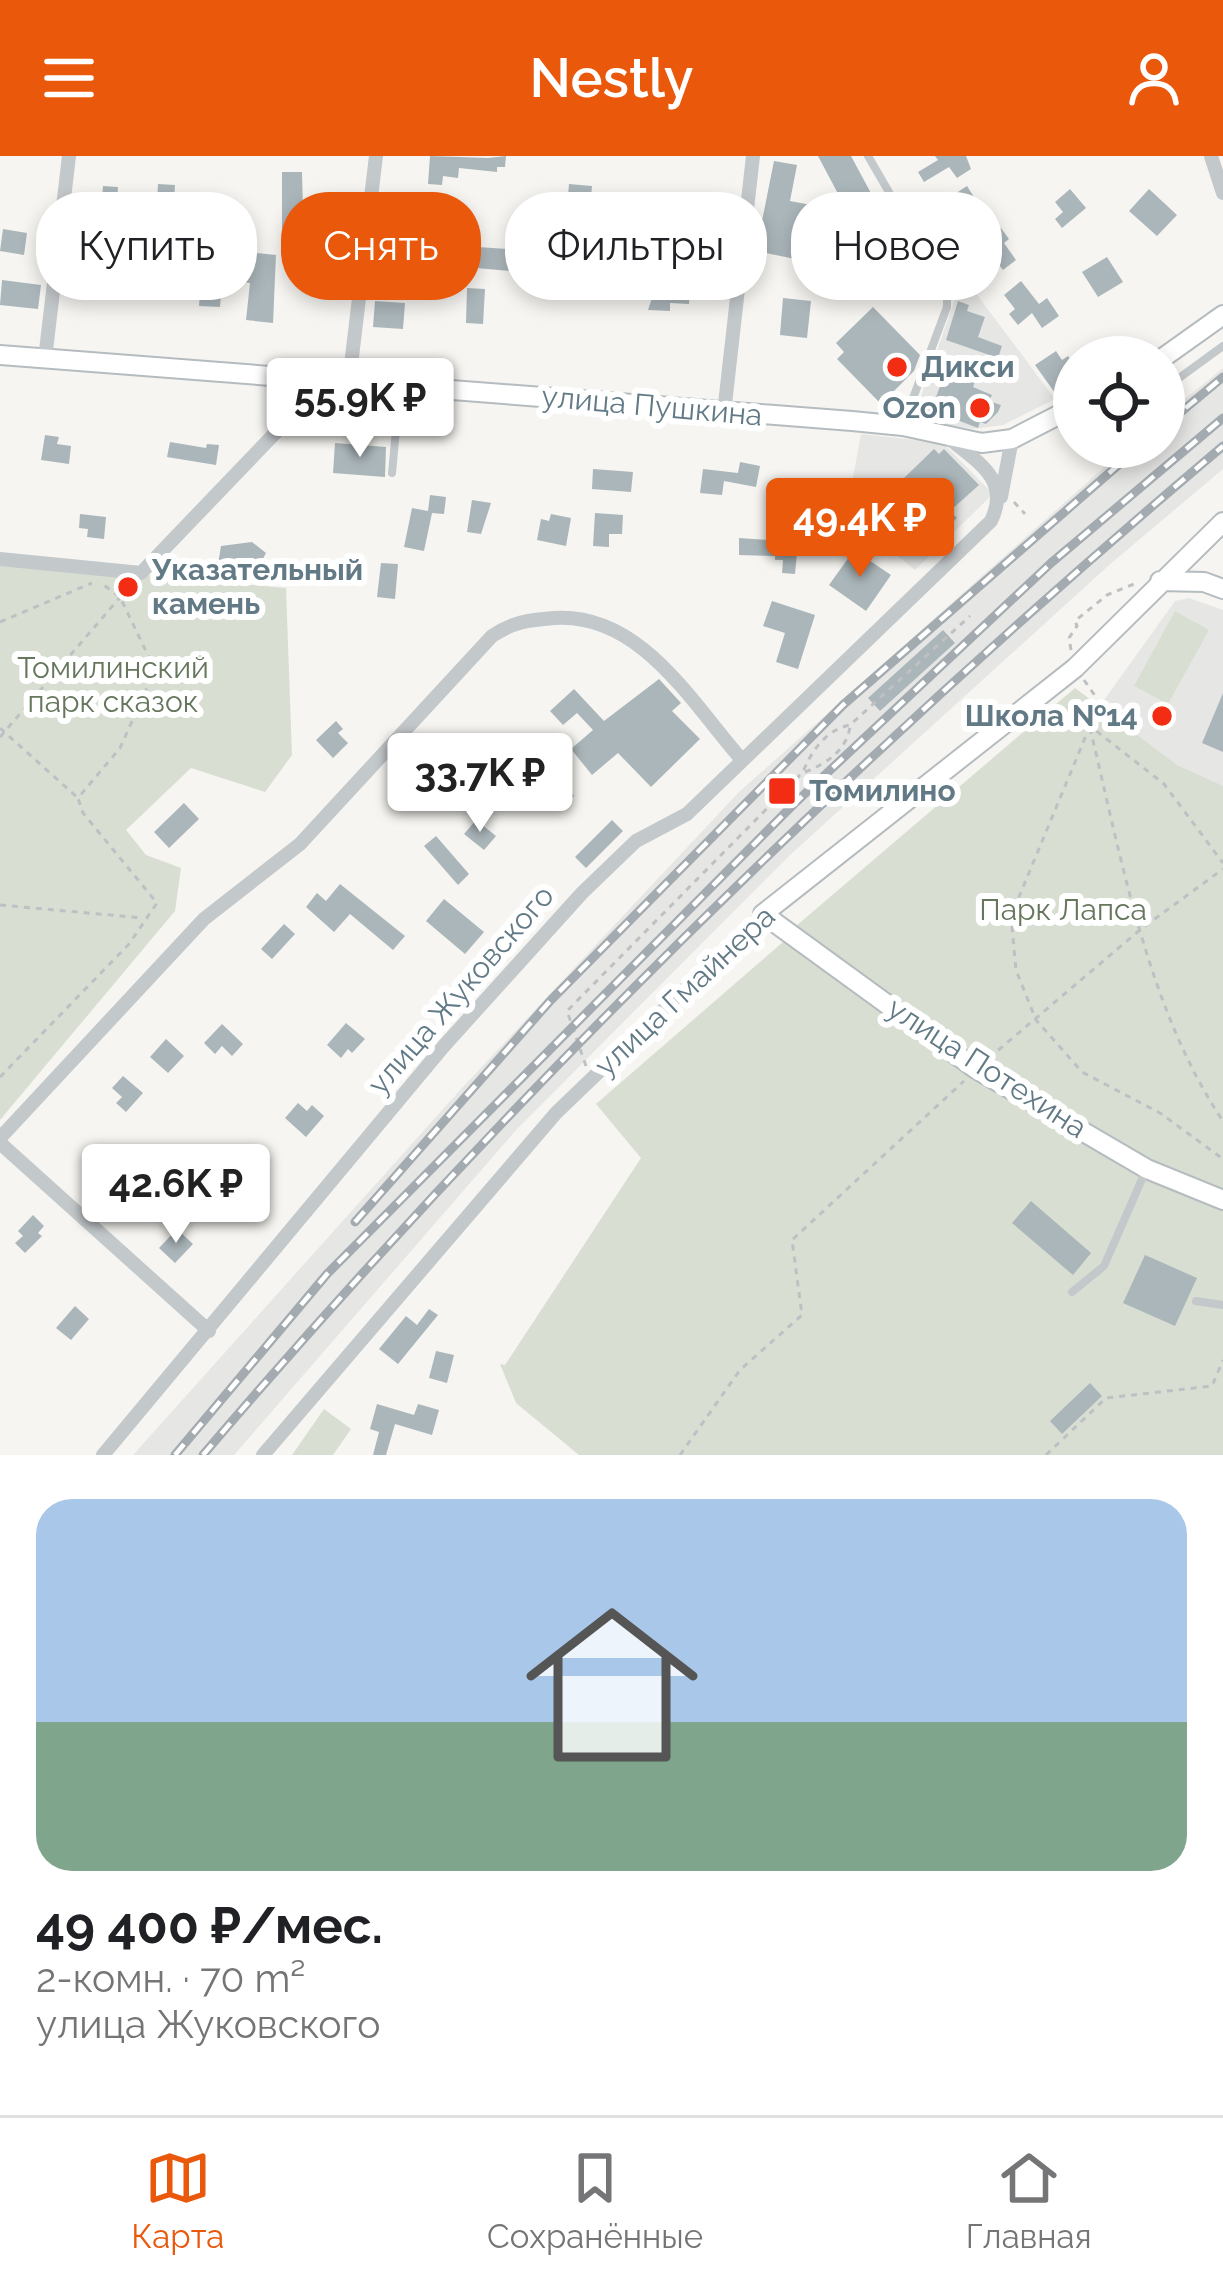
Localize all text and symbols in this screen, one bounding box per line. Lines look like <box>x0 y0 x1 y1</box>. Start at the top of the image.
icon: menu <box>36 45 102 111</box>
icon: person <box>1121 45 1187 111</box>
text: Nestly <box>530 46 693 110</box>
chip: Купить <box>36 192 257 300</box>
chip: Снять <box>281 192 481 300</box>
chip: Фильтры <box>505 192 767 300</box>
chip: Новое <box>791 192 1002 300</box>
map controls <box>1053 336 1185 468</box>
button: locate <box>1053 336 1185 468</box>
place label: Дикси <box>921 349 1015 384</box>
marker: Дикси <box>884 354 910 380</box>
pin: 55.9K ₽ <box>249 358 471 460</box>
text: 55.9K ₽ <box>294 374 426 420</box>
street label: улица Пушкина <box>540 378 764 433</box>
place label: Ozon <box>883 390 956 425</box>
marker: Ozon <box>967 395 993 421</box>
pin: 49.4K ₽ <box>749 478 971 580</box>
text: 49.4K ₽ <box>793 494 927 540</box>
place label: Указательный камень <box>151 552 363 621</box>
marker: Указательный камень <box>115 574 141 600</box>
park label: Томилинский парк сказок <box>17 650 209 719</box>
place label: Школа №14 <box>965 698 1138 733</box>
marker: Школа №14 <box>1149 703 1175 729</box>
pin: 33.7K ₽ <box>369 733 591 835</box>
text: 33.7K ₽ <box>414 749 546 795</box>
place label: Томилино <box>809 773 956 808</box>
marker: Томилино <box>766 775 798 807</box>
street label: улица Жуковского <box>360 878 561 1101</box>
park label: Парк Лапса <box>979 892 1147 927</box>
street label: улица Гмайнера <box>587 898 782 1083</box>
street label: улица Потехина <box>881 990 1093 1145</box>
pin: 42.6K ₽ <box>65 1144 287 1246</box>
text: 42.6K ₽ <box>109 1160 243 1206</box>
icon: home <box>504 1577 720 1793</box>
text: 49 400 ₽/мес. <box>36 1895 383 1955</box>
text: 2-комн. · 70 m² <box>36 1955 305 2001</box>
text: улица Жуковского <box>36 2001 381 2047</box>
tab: Карта <box>131 2145 224 2256</box>
tab: Сохранённые <box>487 2145 703 2256</box>
tab: Главная <box>966 2145 1092 2256</box>

